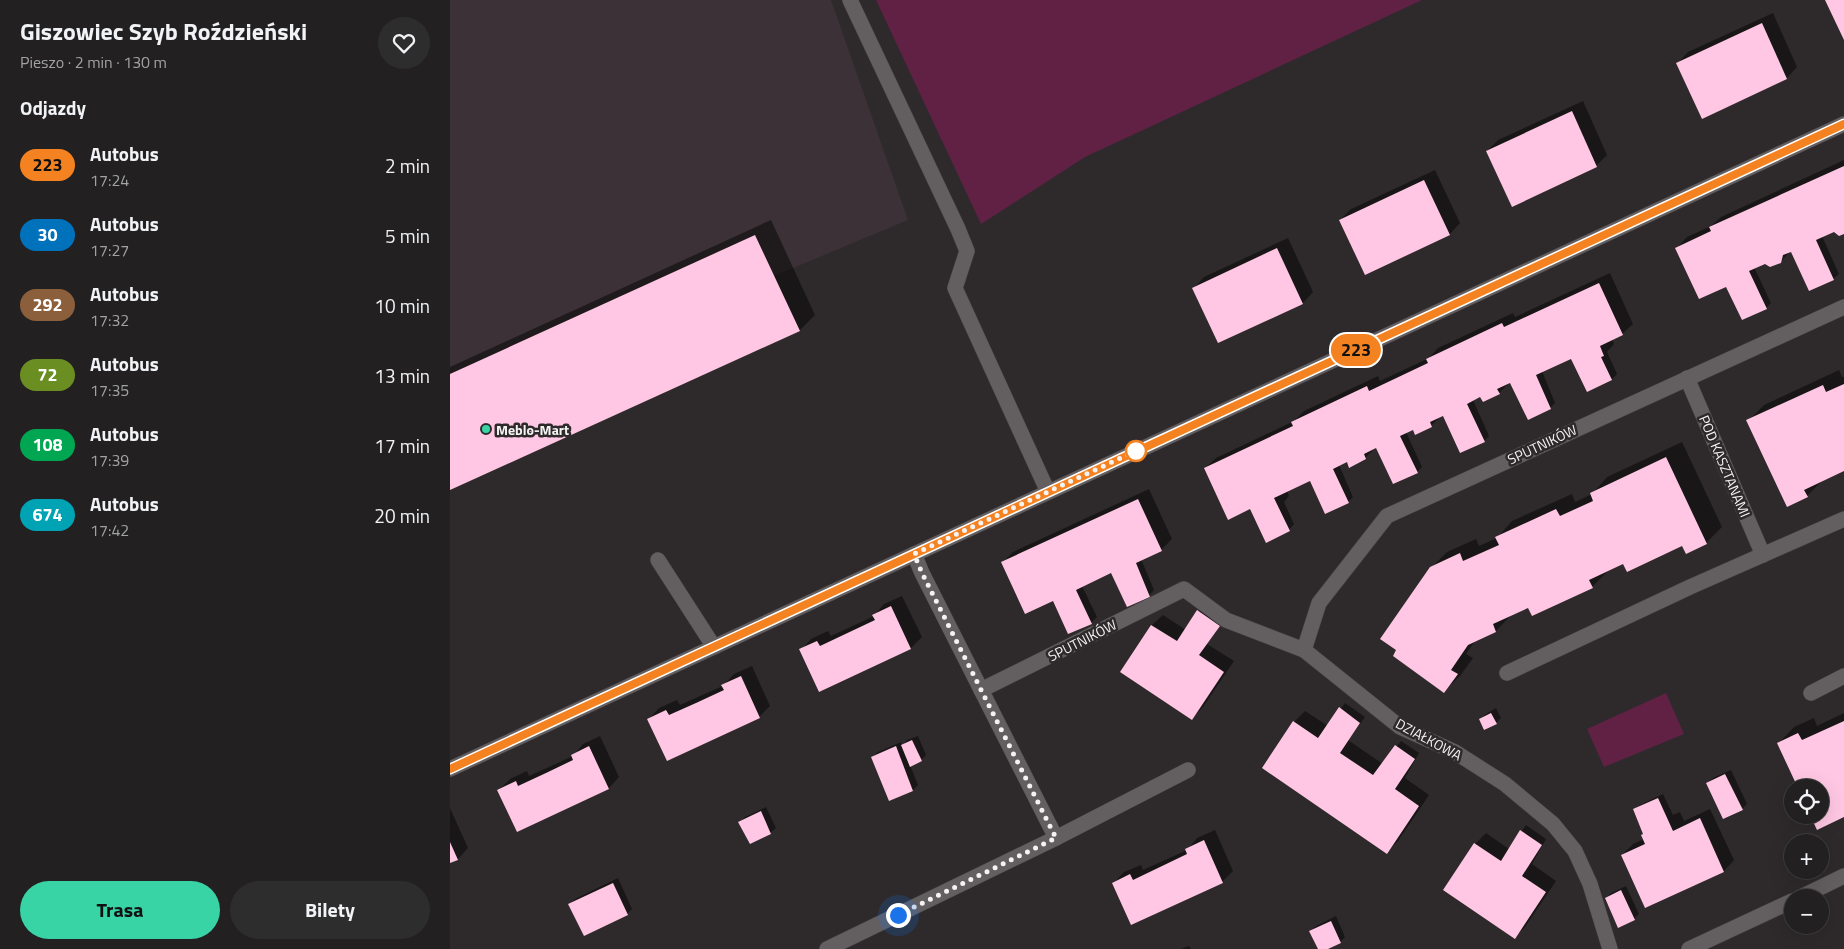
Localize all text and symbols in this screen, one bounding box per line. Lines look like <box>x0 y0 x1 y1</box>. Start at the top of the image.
text: Giszowiec Szyb Roździeński <box>20 13 307 49</box>
button: heart <box>378 17 430 69</box>
text: Pieszo · 2 min · 130 m <box>20 50 167 74</box>
text: Odjazdy <box>20 93 86 122</box>
text: Autobus <box>90 139 159 168</box>
text: 223 <box>32 151 63 178</box>
text: 2 min <box>385 151 430 180</box>
text: 17:24 <box>90 168 129 192</box>
text: Autobus <box>90 209 159 238</box>
text: 30 <box>37 221 58 248</box>
text: 5 min <box>385 221 430 250</box>
text: 17:27 <box>90 238 129 262</box>
text: Autobus <box>90 279 159 308</box>
text: 292 <box>32 291 63 318</box>
text: 10 min <box>374 291 430 320</box>
text: 17:32 <box>90 308 129 332</box>
line badge: 223 <box>1327 334 1385 366</box>
text: 223 <box>1341 336 1371 363</box>
text: Autobus <box>90 349 159 378</box>
text: 72 <box>37 361 58 388</box>
text: 13 min <box>374 361 430 390</box>
text: 17:35 <box>90 378 129 402</box>
street label: POD KASZTANAMI <box>1694 412 1756 520</box>
text: Autobus <box>90 419 159 448</box>
place label: Meblo-Mart <box>496 419 569 440</box>
street label: SPUTNIKÓW <box>1504 419 1580 469</box>
marker: Meblo-Mart <box>480 423 492 435</box>
text: 108 <box>32 431 63 458</box>
text: 17 min <box>374 431 430 460</box>
unlabelled marker <box>1125 440 1147 462</box>
text: 17:39 <box>90 448 129 472</box>
text: Autobus <box>90 489 159 518</box>
text: 674 <box>32 501 63 528</box>
text: 20 min <box>374 501 430 530</box>
text: 17:42 <box>90 518 129 542</box>
street label: SPUTNIKÓW <box>1044 614 1120 666</box>
street label: DZIAŁKOWA <box>1392 713 1466 766</box>
map controls <box>1784 779 1829 934</box>
button: locate <box>1784 779 1829 824</box>
button: + <box>1784 834 1829 879</box>
button: Trasa <box>20 881 220 939</box>
button: Bilety <box>230 881 430 939</box>
button: − <box>1784 889 1829 934</box>
your location <box>886 903 911 928</box>

